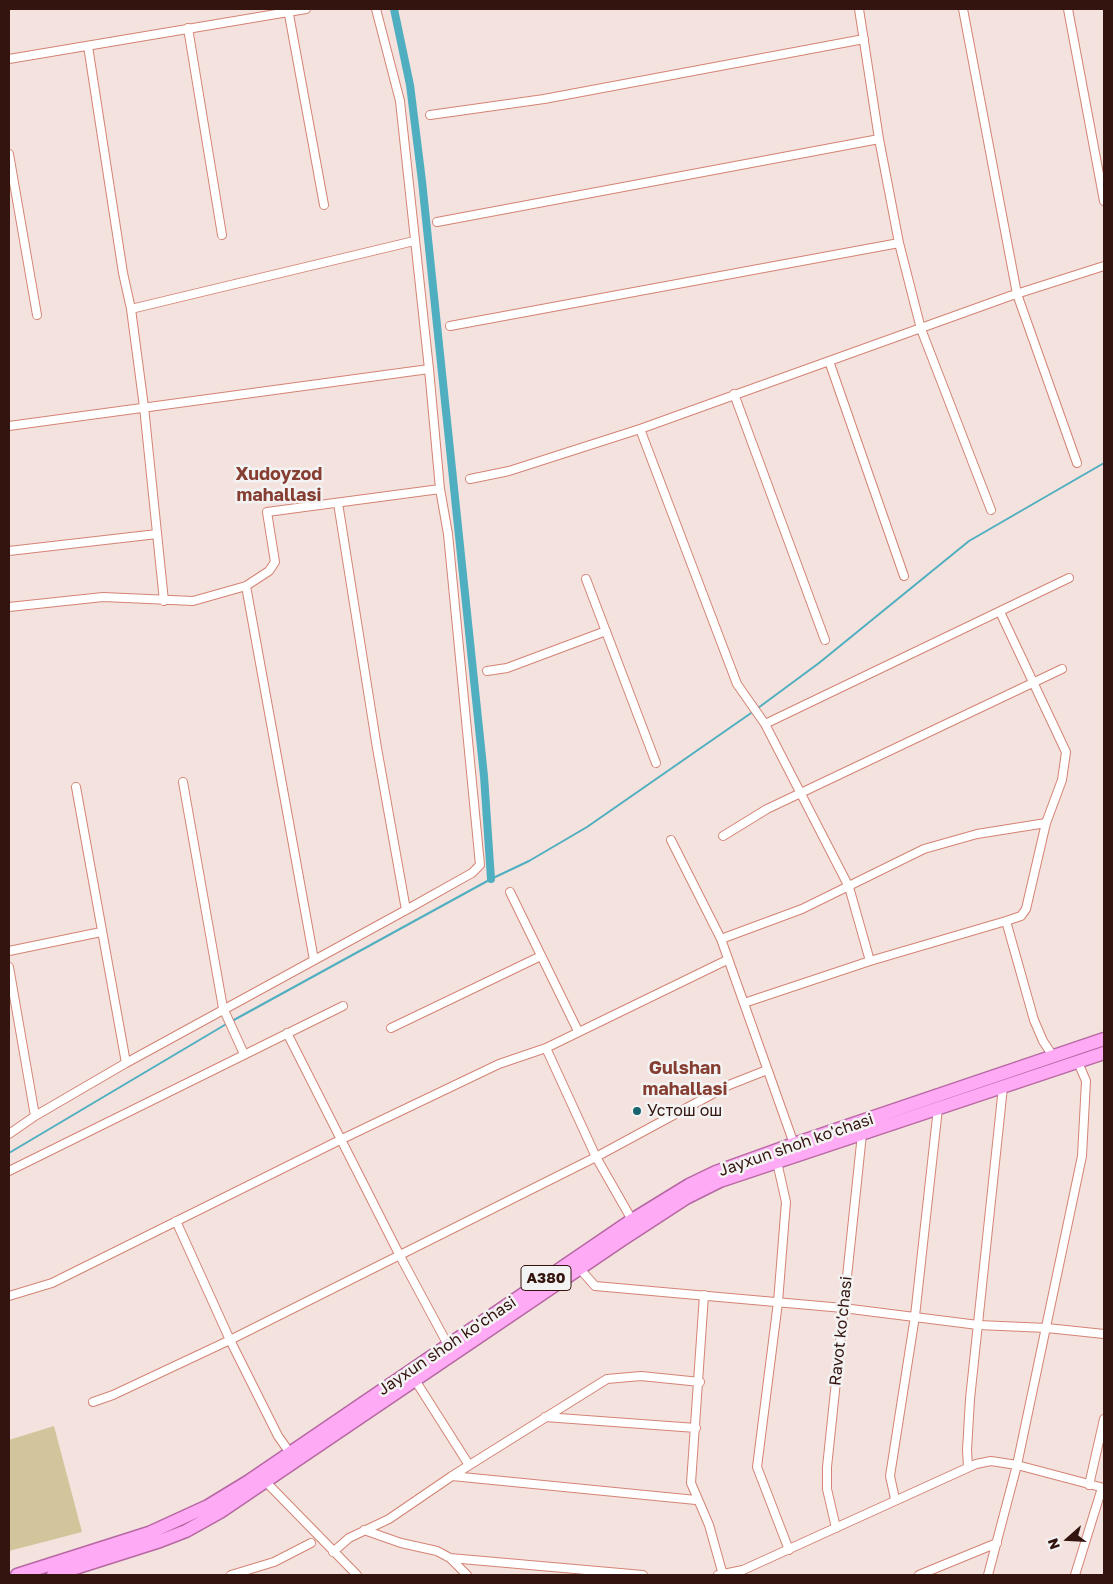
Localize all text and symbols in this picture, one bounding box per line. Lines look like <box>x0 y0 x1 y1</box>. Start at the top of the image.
district label: Xudoyzod mahallasi <box>236 463 322 506</box>
district label: Gulshan mahallasi <box>642 1057 728 1100</box>
place label: Устош ош <box>647 1101 722 1121</box>
marker: Устош ош <box>631 1105 643 1117</box>
street label: Jayxun shoh ko'chasi <box>716 1109 876 1181</box>
road number: A380 <box>521 1266 571 1290</box>
street label: Ravot ko'chasi <box>826 1275 856 1387</box>
street label: Jayxun shoh ko'chasi <box>374 1293 520 1399</box>
north arrow <box>1043 1514 1093 1564</box>
text: N <box>1044 1536 1063 1552</box>

